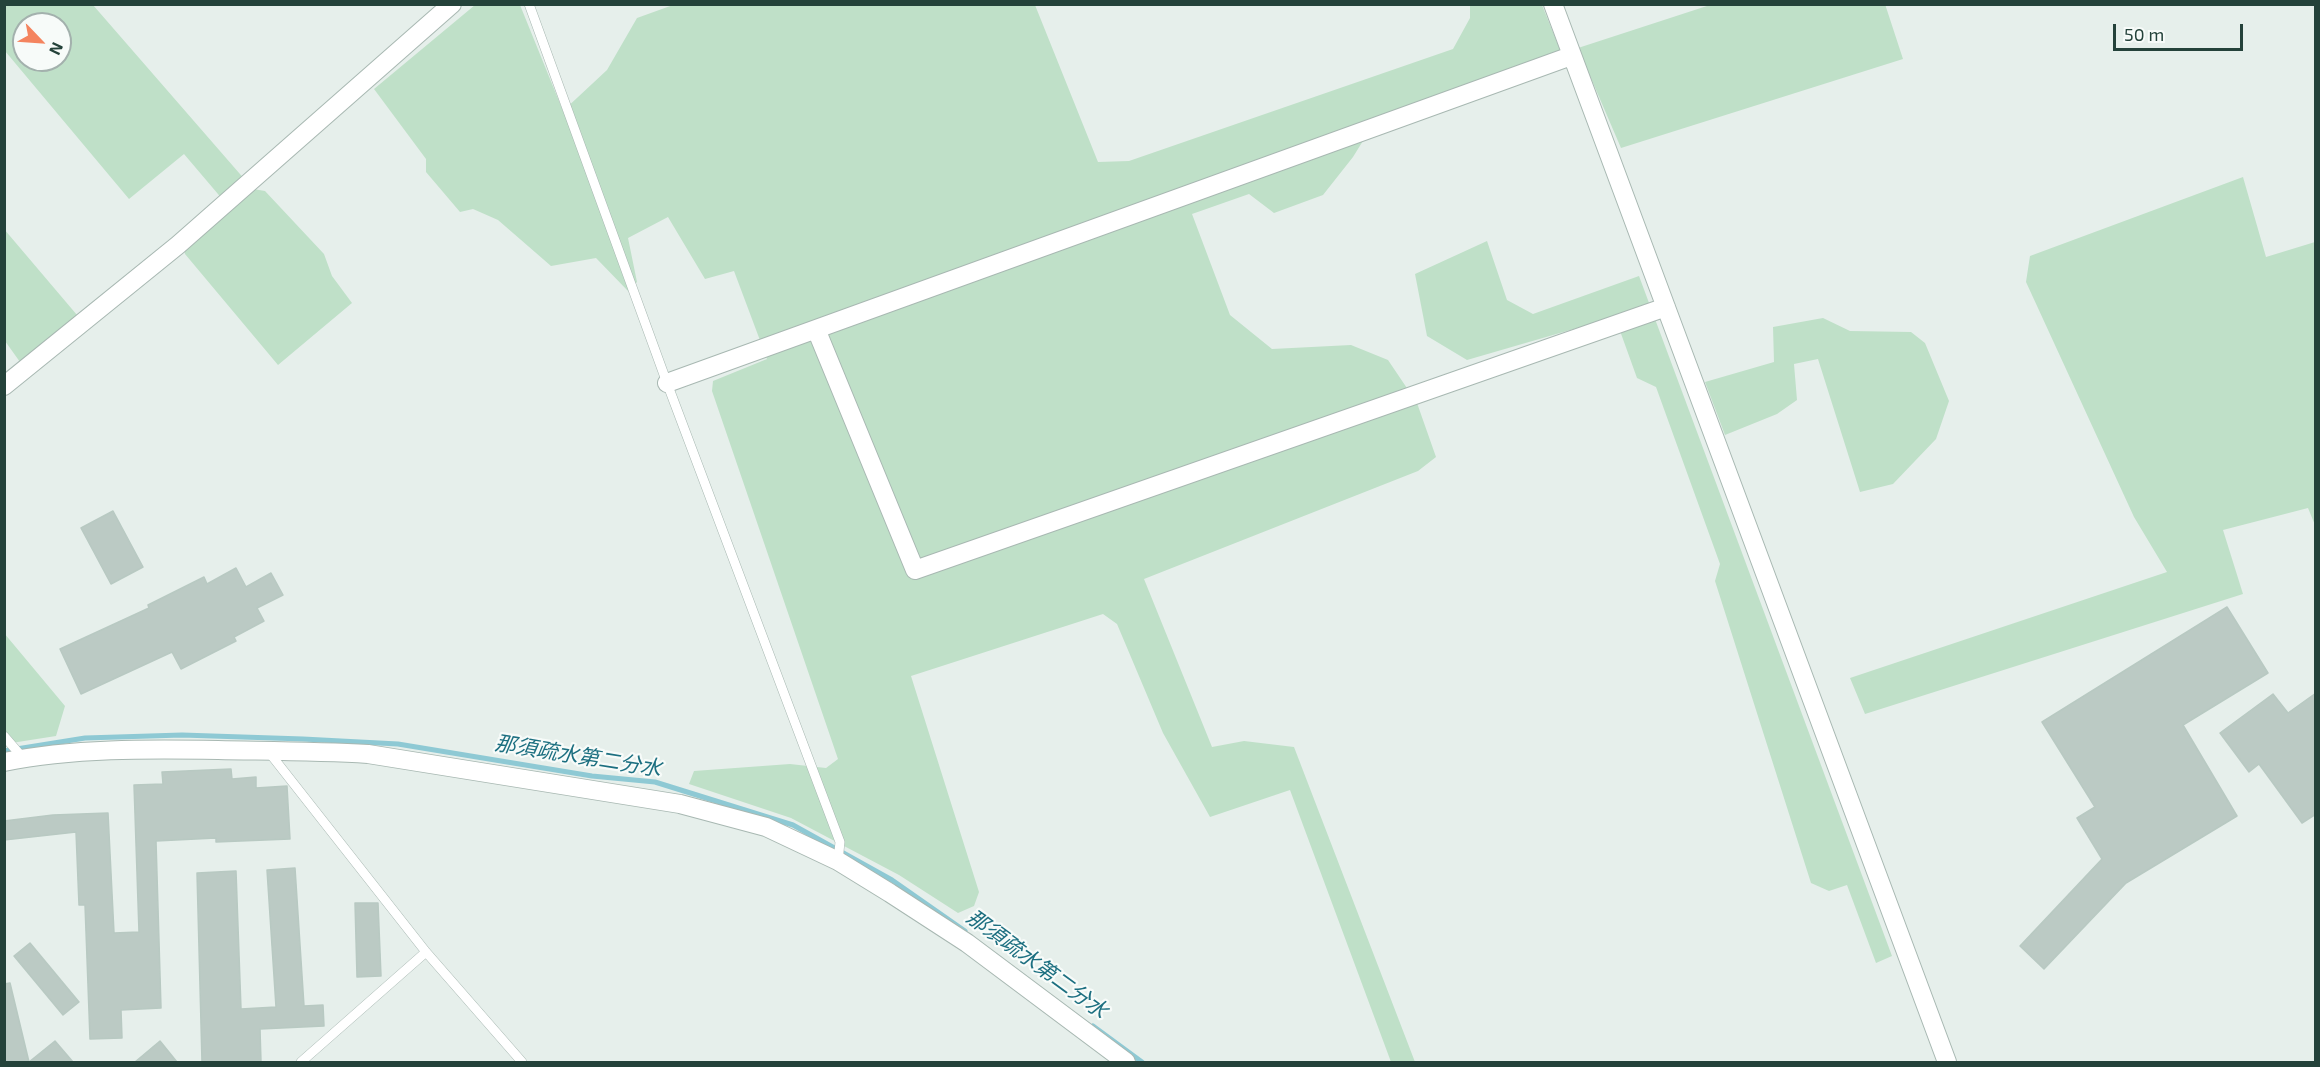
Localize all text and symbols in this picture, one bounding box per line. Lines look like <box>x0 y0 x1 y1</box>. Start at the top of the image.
north arrow <box>12 12 72 72</box>
scale bar <box>2116 12 2246 50</box>
text: 50 m <box>2124 23 2164 45</box>
text: N <box>46 40 68 58</box>
water label: 那須疏水第二分水 <box>493 730 663 782</box>
water label: 那須疏水第二分水 <box>962 904 1112 1024</box>

